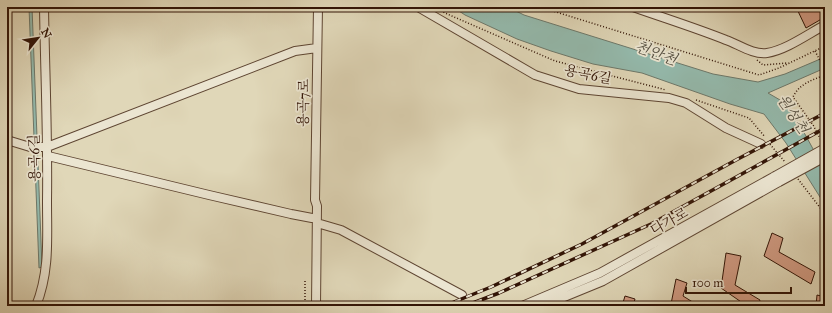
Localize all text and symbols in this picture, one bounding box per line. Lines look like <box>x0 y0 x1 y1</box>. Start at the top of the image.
north arrow <box>18 18 58 58</box>
text: N <box>38 26 55 41</box>
water label: 천안천 <box>632 37 681 69</box>
street label: 용곡6길 <box>563 62 613 87</box>
street label: 용곡7로 <box>295 78 312 127</box>
water label: 원성천 <box>773 91 813 138</box>
street label: 용곡6길 <box>26 134 43 182</box>
street label: 다가로 <box>647 204 692 239</box>
scale bar <box>686 269 791 295</box>
text: 100 m <box>692 276 723 290</box>

